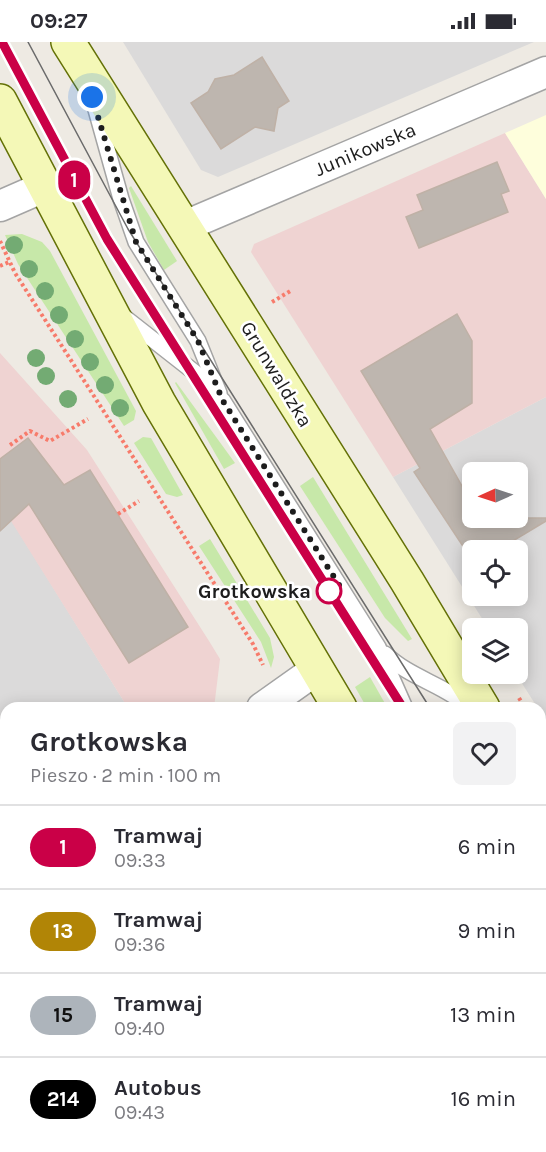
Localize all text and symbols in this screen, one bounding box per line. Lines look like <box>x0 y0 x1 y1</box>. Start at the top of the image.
text: 09:27 <box>30 8 88 34</box>
your location <box>77 82 107 112</box>
street label: Junikowska <box>311 118 419 181</box>
line badge: 1 <box>54 160 94 200</box>
text: 1 <box>70 168 78 192</box>
street label: Grunwaldzka <box>236 317 317 431</box>
north arrow <box>462 462 528 528</box>
map controls <box>462 462 528 684</box>
button: locate <box>462 540 528 606</box>
marker: Grotkowska <box>316 578 342 604</box>
place label: Grotkowska <box>198 580 311 603</box>
button: layers <box>462 618 528 684</box>
button: heart <box>453 722 516 785</box>
text: Grotkowska <box>30 725 188 758</box>
text: Pieszo · 2 min · 100 m <box>30 764 221 787</box>
text: Tramwaj <box>114 823 203 849</box>
text: 6 min <box>458 834 516 860</box>
text: 1 <box>59 835 67 859</box>
text: 09:33 <box>114 849 166 872</box>
text: Tramwaj <box>114 907 203 933</box>
text: 9 min <box>458 918 516 944</box>
text: 13 <box>53 919 73 943</box>
text: 09:36 <box>114 933 165 956</box>
text: Tramwaj <box>114 991 203 1017</box>
text: 13 min <box>450 1002 516 1028</box>
text: 15 <box>53 1003 73 1027</box>
text: 09:40 <box>114 1017 165 1040</box>
text: Autobus <box>114 1075 202 1101</box>
text: 16 min <box>450 1086 516 1112</box>
text: 214 <box>47 1087 79 1111</box>
text: 09:43 <box>114 1101 165 1124</box>

